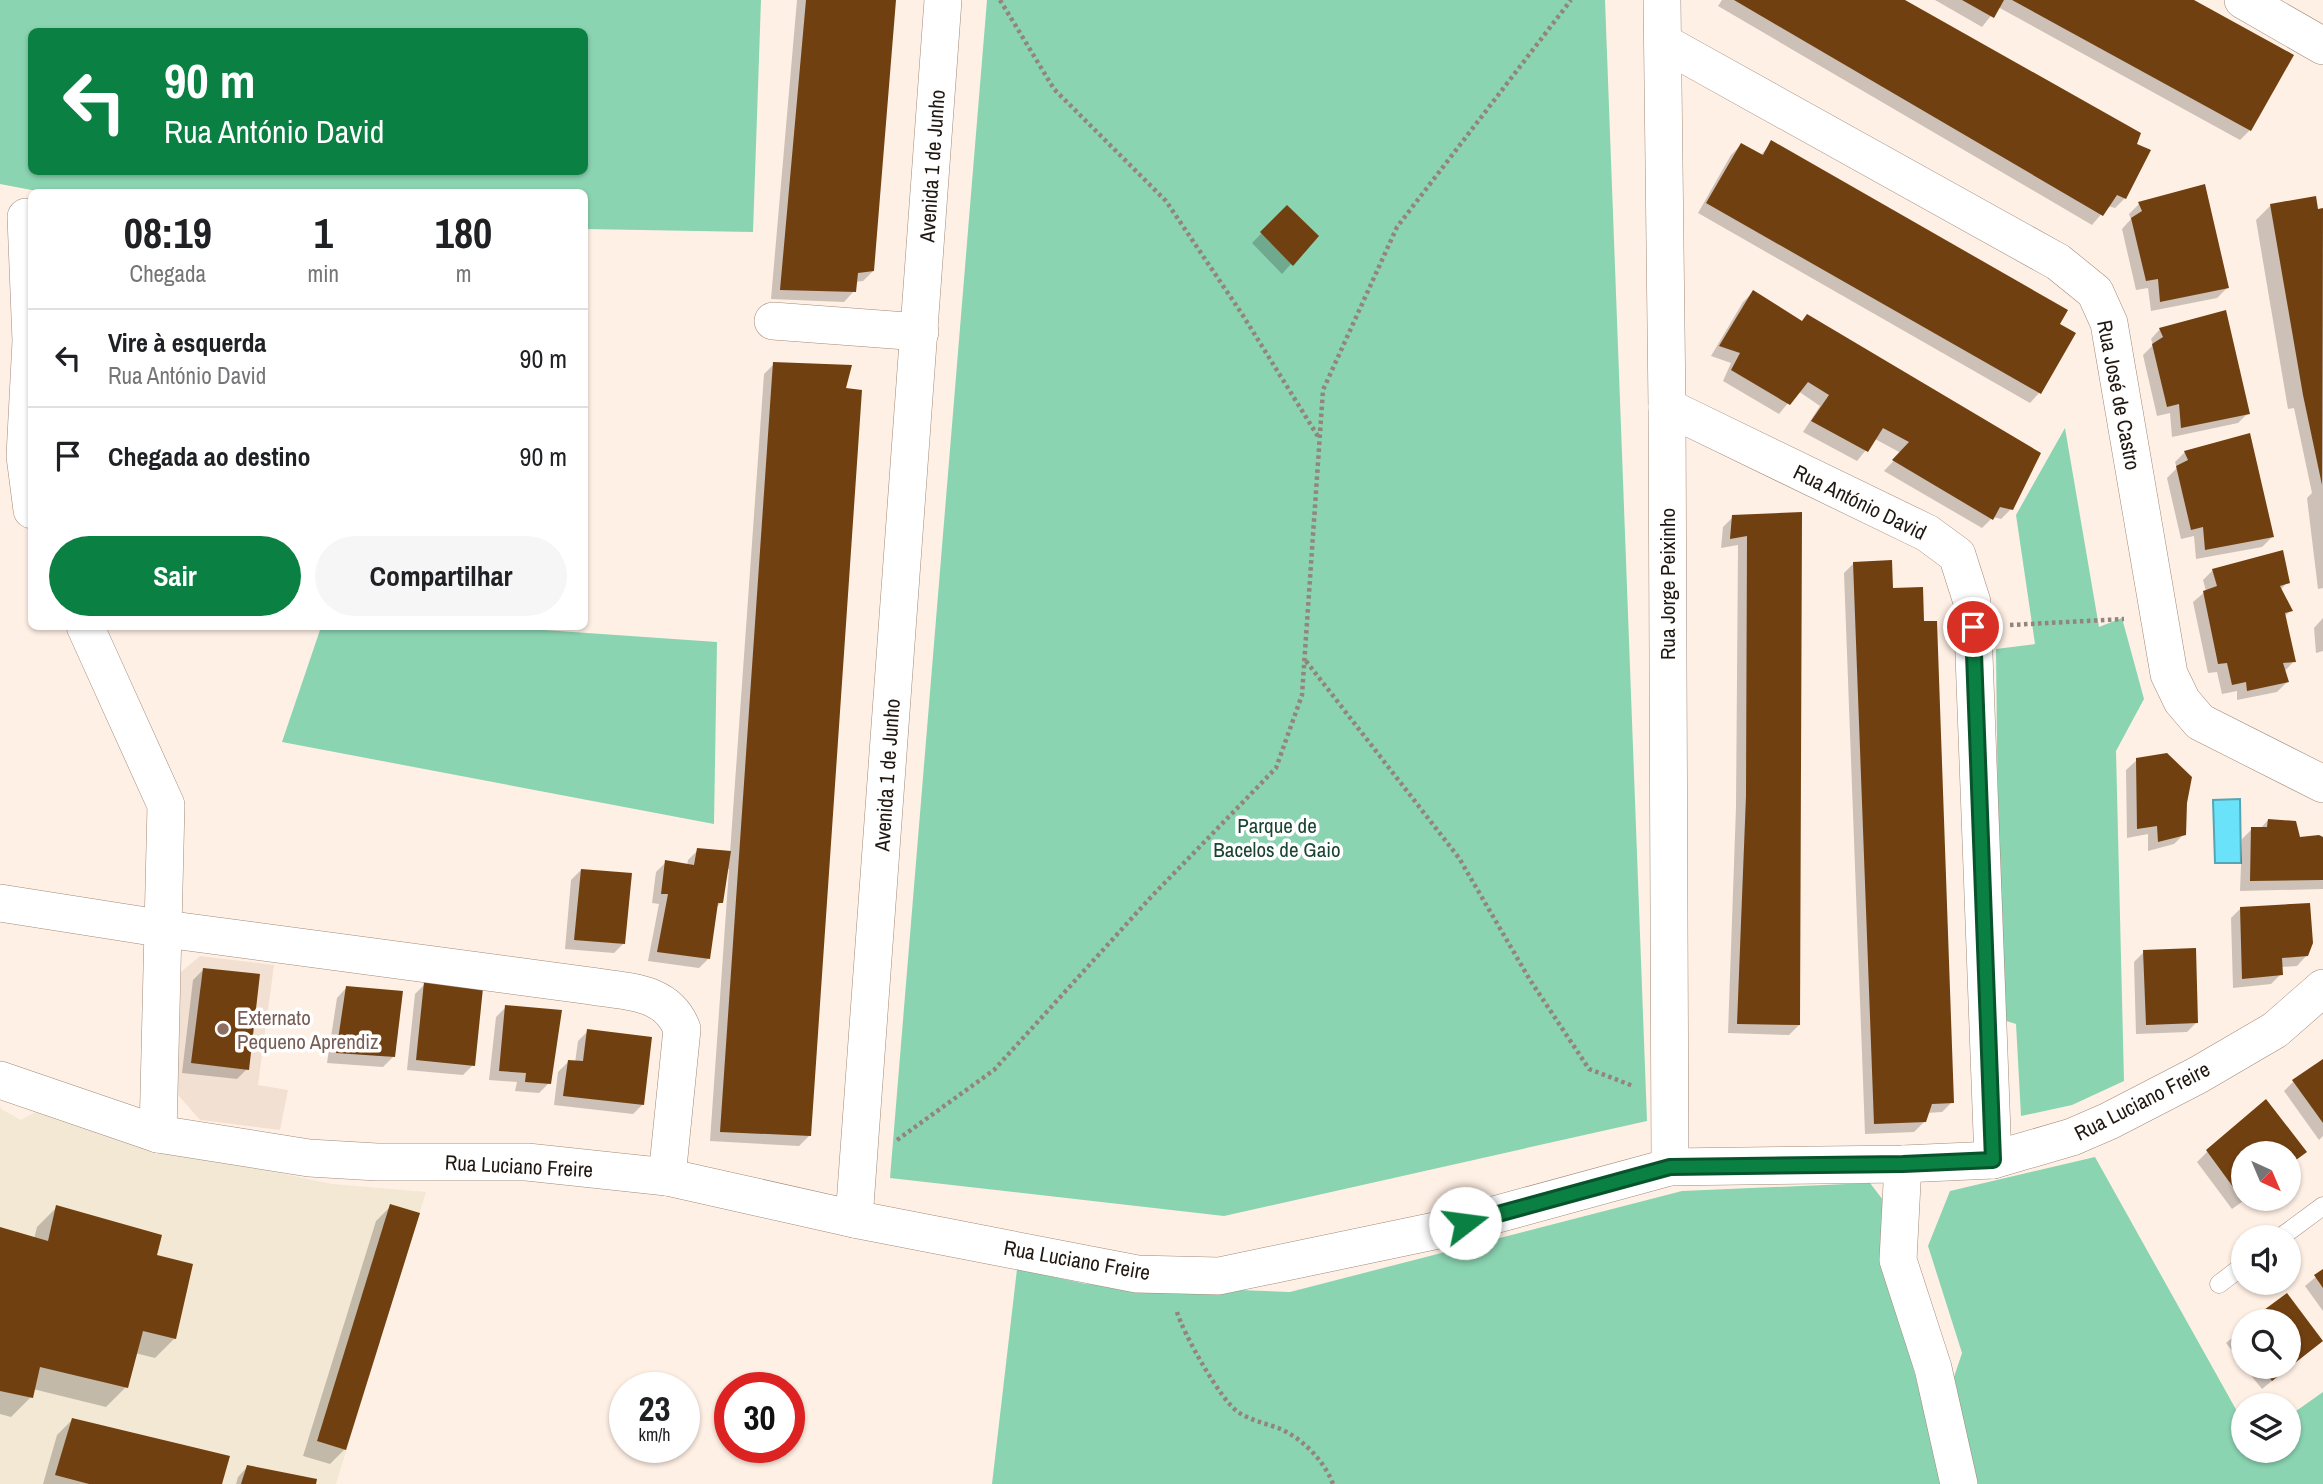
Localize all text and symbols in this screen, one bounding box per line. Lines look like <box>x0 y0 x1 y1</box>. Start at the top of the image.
text: 90 m <box>164 47 256 113</box>
icon: left <box>49 56 140 147</box>
street label: Avenida 1 de Junho <box>912 89 952 244</box>
text: Rua António David <box>164 110 384 153</box>
text: 08:19 <box>124 205 212 261</box>
text: 1 <box>314 205 333 261</box>
text: 180 <box>435 205 492 261</box>
text: Chegada <box>130 258 206 289</box>
text: min <box>308 258 339 289</box>
text: m <box>456 258 471 289</box>
street label: Rua José de Castro <box>2090 318 2148 472</box>
text: Vire à esquerda <box>108 325 266 360</box>
icon: left <box>49 339 87 377</box>
text: 90 m <box>520 341 567 376</box>
text: Rua António David <box>108 360 266 391</box>
icon: arrive <box>49 437 87 475</box>
text: Chegada ao destino <box>108 439 311 474</box>
text: 90 m <box>520 439 567 474</box>
street label: Rua António David <box>1789 457 1931 547</box>
street label: Rua Jorge Peixinho <box>1653 508 1682 660</box>
button: Sair <box>49 536 301 616</box>
button: Compartilhar <box>315 536 567 616</box>
pin <box>1943 597 2003 657</box>
icon: arrive <box>1954 608 1992 646</box>
street label: Avenida 1 de Junho <box>867 698 907 853</box>
park label: Parque de Bacelos de Gaio <box>1213 811 1341 864</box>
place label: Externato Pequeno Aprendiz <box>237 1003 379 1056</box>
marker: Externato Pequeno Aprendiz <box>215 1021 231 1037</box>
street label: Rua Luciano Freire <box>2069 1054 2215 1148</box>
north arrow <box>2231 1141 2301 1211</box>
map controls <box>2231 1141 2301 1463</box>
street label: Rua Luciano Freire <box>444 1148 594 1184</box>
position arrow <box>1428 1186 1502 1260</box>
button: sound <box>2231 1225 2301 1295</box>
street label: Rua Luciano Freire <box>1001 1233 1153 1287</box>
button: search <box>2231 1309 2301 1379</box>
speed limit sign: 30 <box>714 1372 805 1463</box>
text: 23 <box>639 1385 670 1432</box>
button: layers <box>2231 1393 2301 1463</box>
text: km/h <box>639 1422 671 1447</box>

